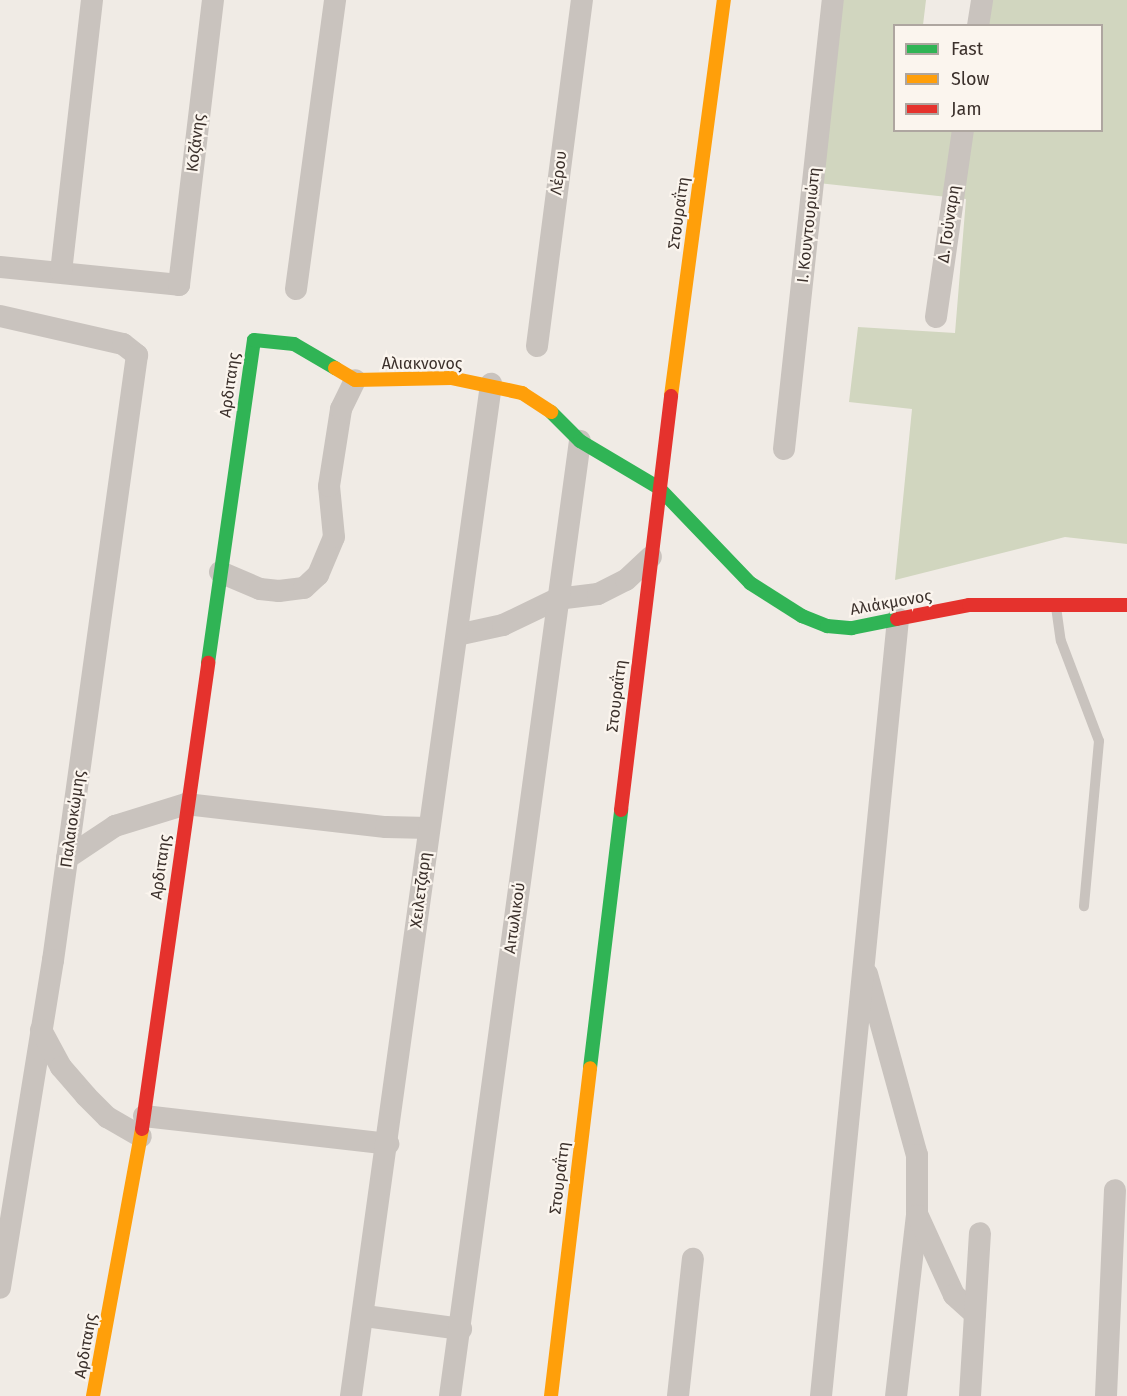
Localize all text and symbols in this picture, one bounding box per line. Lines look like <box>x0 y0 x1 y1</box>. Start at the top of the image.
legend <box>893 24 1103 132</box>
text: Fast <box>951 38 983 60</box>
text: Slow <box>951 68 989 90</box>
text: Jam <box>951 98 982 120</box>
street label: Κοζάνης <box>183 113 209 173</box>
street label: Λέρου <box>547 150 571 196</box>
street label: Ι. Κουντουριώτη <box>793 166 825 284</box>
street label: Στουραΐτη <box>664 176 694 250</box>
street label: Δ. Γούναρη <box>934 184 964 264</box>
street label: Αρδιταης <box>216 351 244 419</box>
street label: Αλιακνονος <box>382 354 462 374</box>
street label: Αλιάκμονος <box>849 586 933 620</box>
street label: Στουραΐτη <box>603 659 631 733</box>
street label: Παλαιοκώμης <box>57 769 89 869</box>
street label: Αρδιταης <box>147 833 175 901</box>
street label: Χειλετζαρη <box>407 851 435 929</box>
street label: Αιτωλικού <box>501 881 529 955</box>
street label: Στουραΐτη <box>546 1141 574 1215</box>
street label: Αρδιταης <box>71 1312 101 1380</box>

